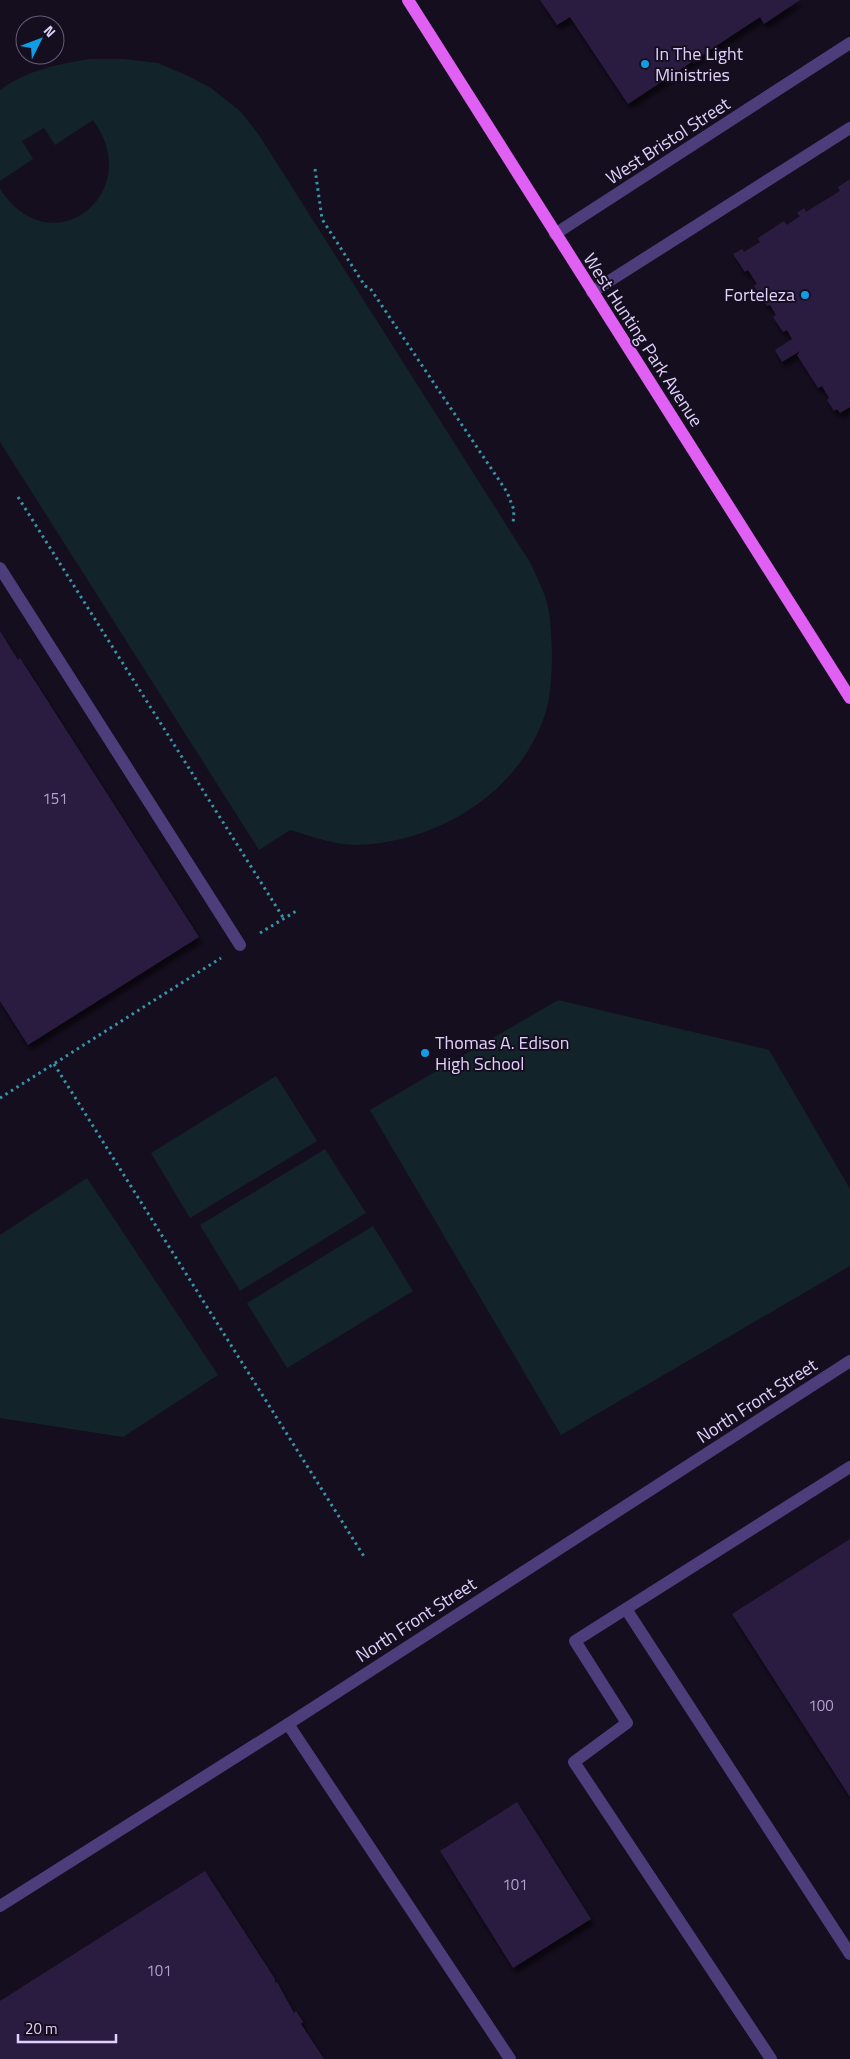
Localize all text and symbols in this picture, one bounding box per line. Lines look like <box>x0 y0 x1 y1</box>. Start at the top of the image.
north arrow <box>15 15 65 65</box>
text: N <box>39 20 61 42</box>
place label: In The Light Ministries <box>655 40 744 88</box>
marker: In The Light Ministries <box>639 58 651 70</box>
street label: West Bristol Street <box>600 90 736 191</box>
street label: West Hunting Park Avenue <box>577 247 710 432</box>
place label: Forteleza <box>724 281 795 308</box>
marker: Forteleza <box>799 289 811 301</box>
house number: 151 <box>42 787 68 810</box>
place label: Thomas A. Edison High School <box>435 1029 569 1077</box>
marker: Thomas A. Edison High School <box>419 1047 431 1059</box>
street label: North Front Street <box>691 1351 823 1450</box>
street label: North Front Street <box>350 1570 482 1669</box>
house number: 100 <box>808 1694 834 1717</box>
house number: 101 <box>502 1873 528 1896</box>
house number: 101 <box>146 1959 172 1982</box>
scale bar <box>18 2012 115 2044</box>
text: 20 m <box>25 2017 58 2040</box>

